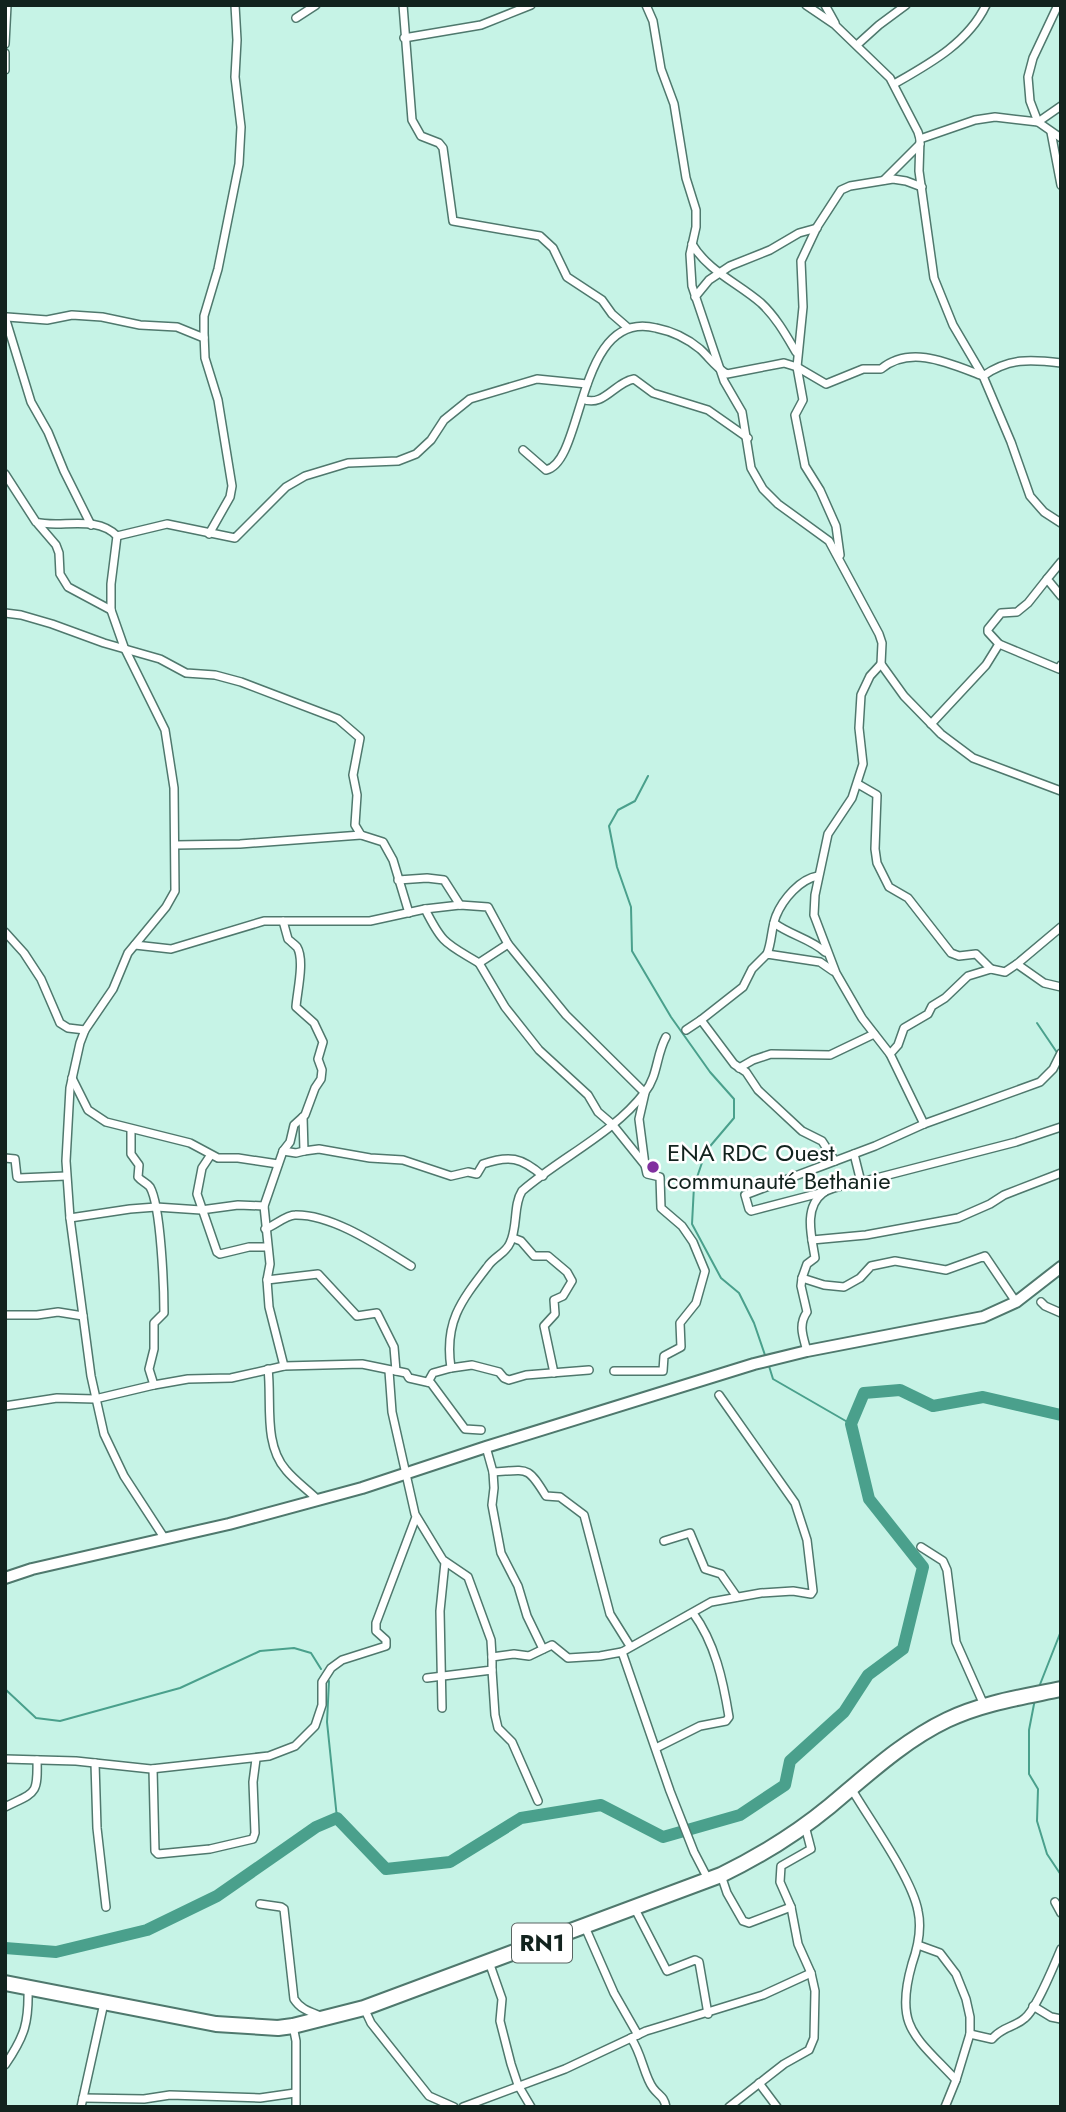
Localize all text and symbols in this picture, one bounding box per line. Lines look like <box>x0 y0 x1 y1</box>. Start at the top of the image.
place label: ENA RDC Ouest communauté Bethanie <box>667 1135 891 1198</box>
marker: ENA RDC Ouest communauté Bethanie <box>645 1159 661 1175</box>
road number: RN1 <box>512 1924 572 1962</box>

